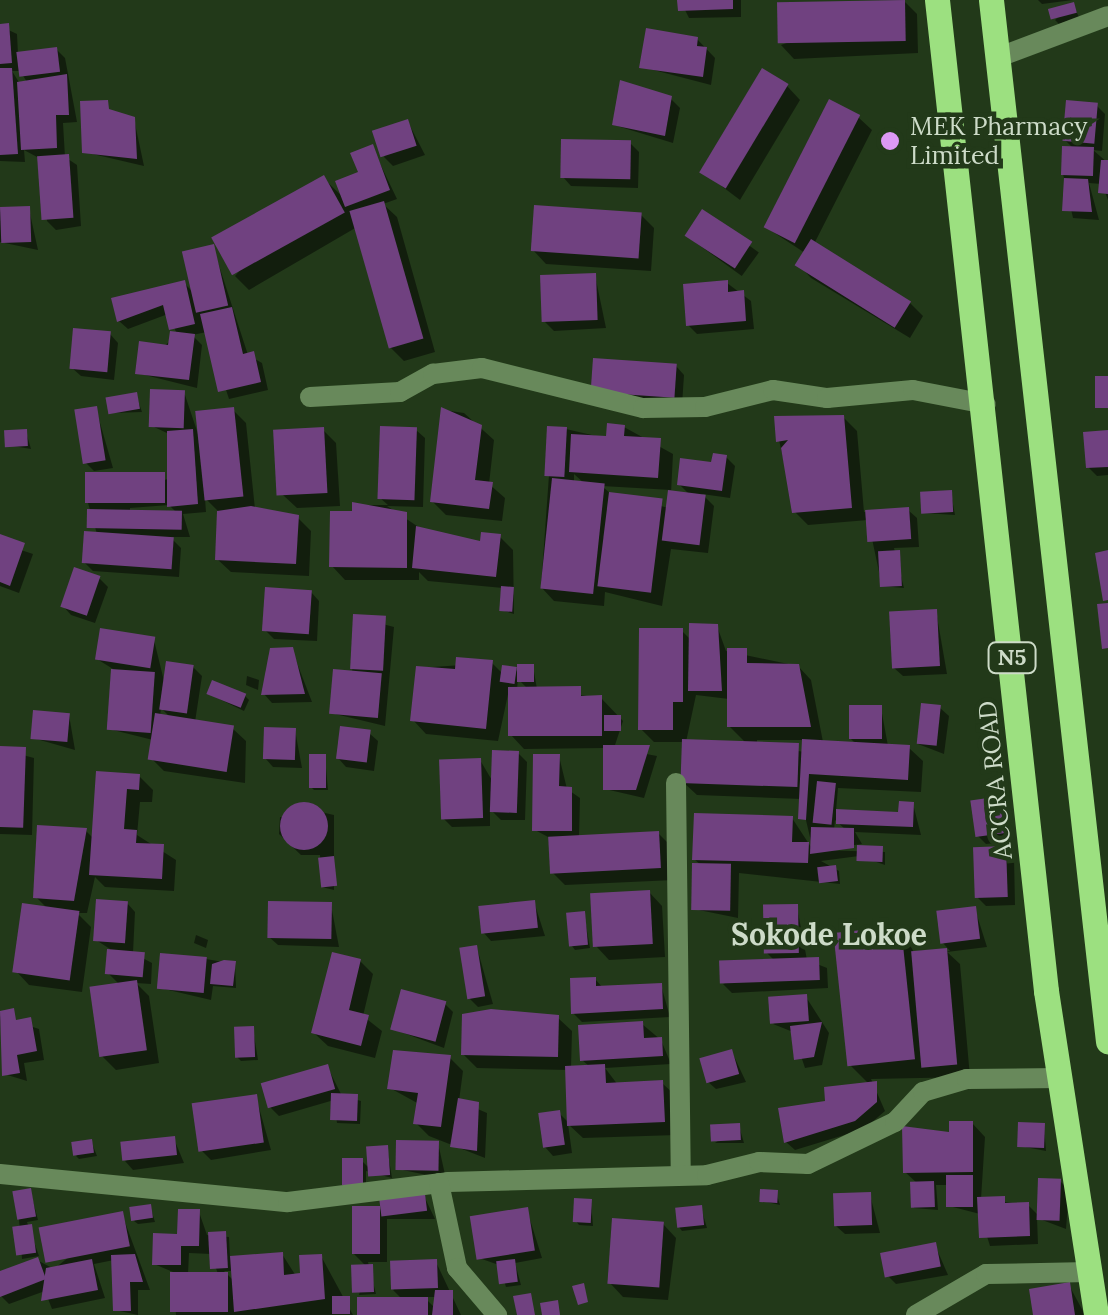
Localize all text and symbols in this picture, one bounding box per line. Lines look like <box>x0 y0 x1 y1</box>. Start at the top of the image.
place label: MEK Pharmacy Limited <box>910 112 1087 171</box>
marker: MEK Pharmacy Limited <box>879 130 901 152</box>
road number: N5 <box>987 641 1037 675</box>
street label: ACCRA ROAD <box>972 699 1018 861</box>
district label: Sokode Lokoe <box>731 916 927 952</box>

